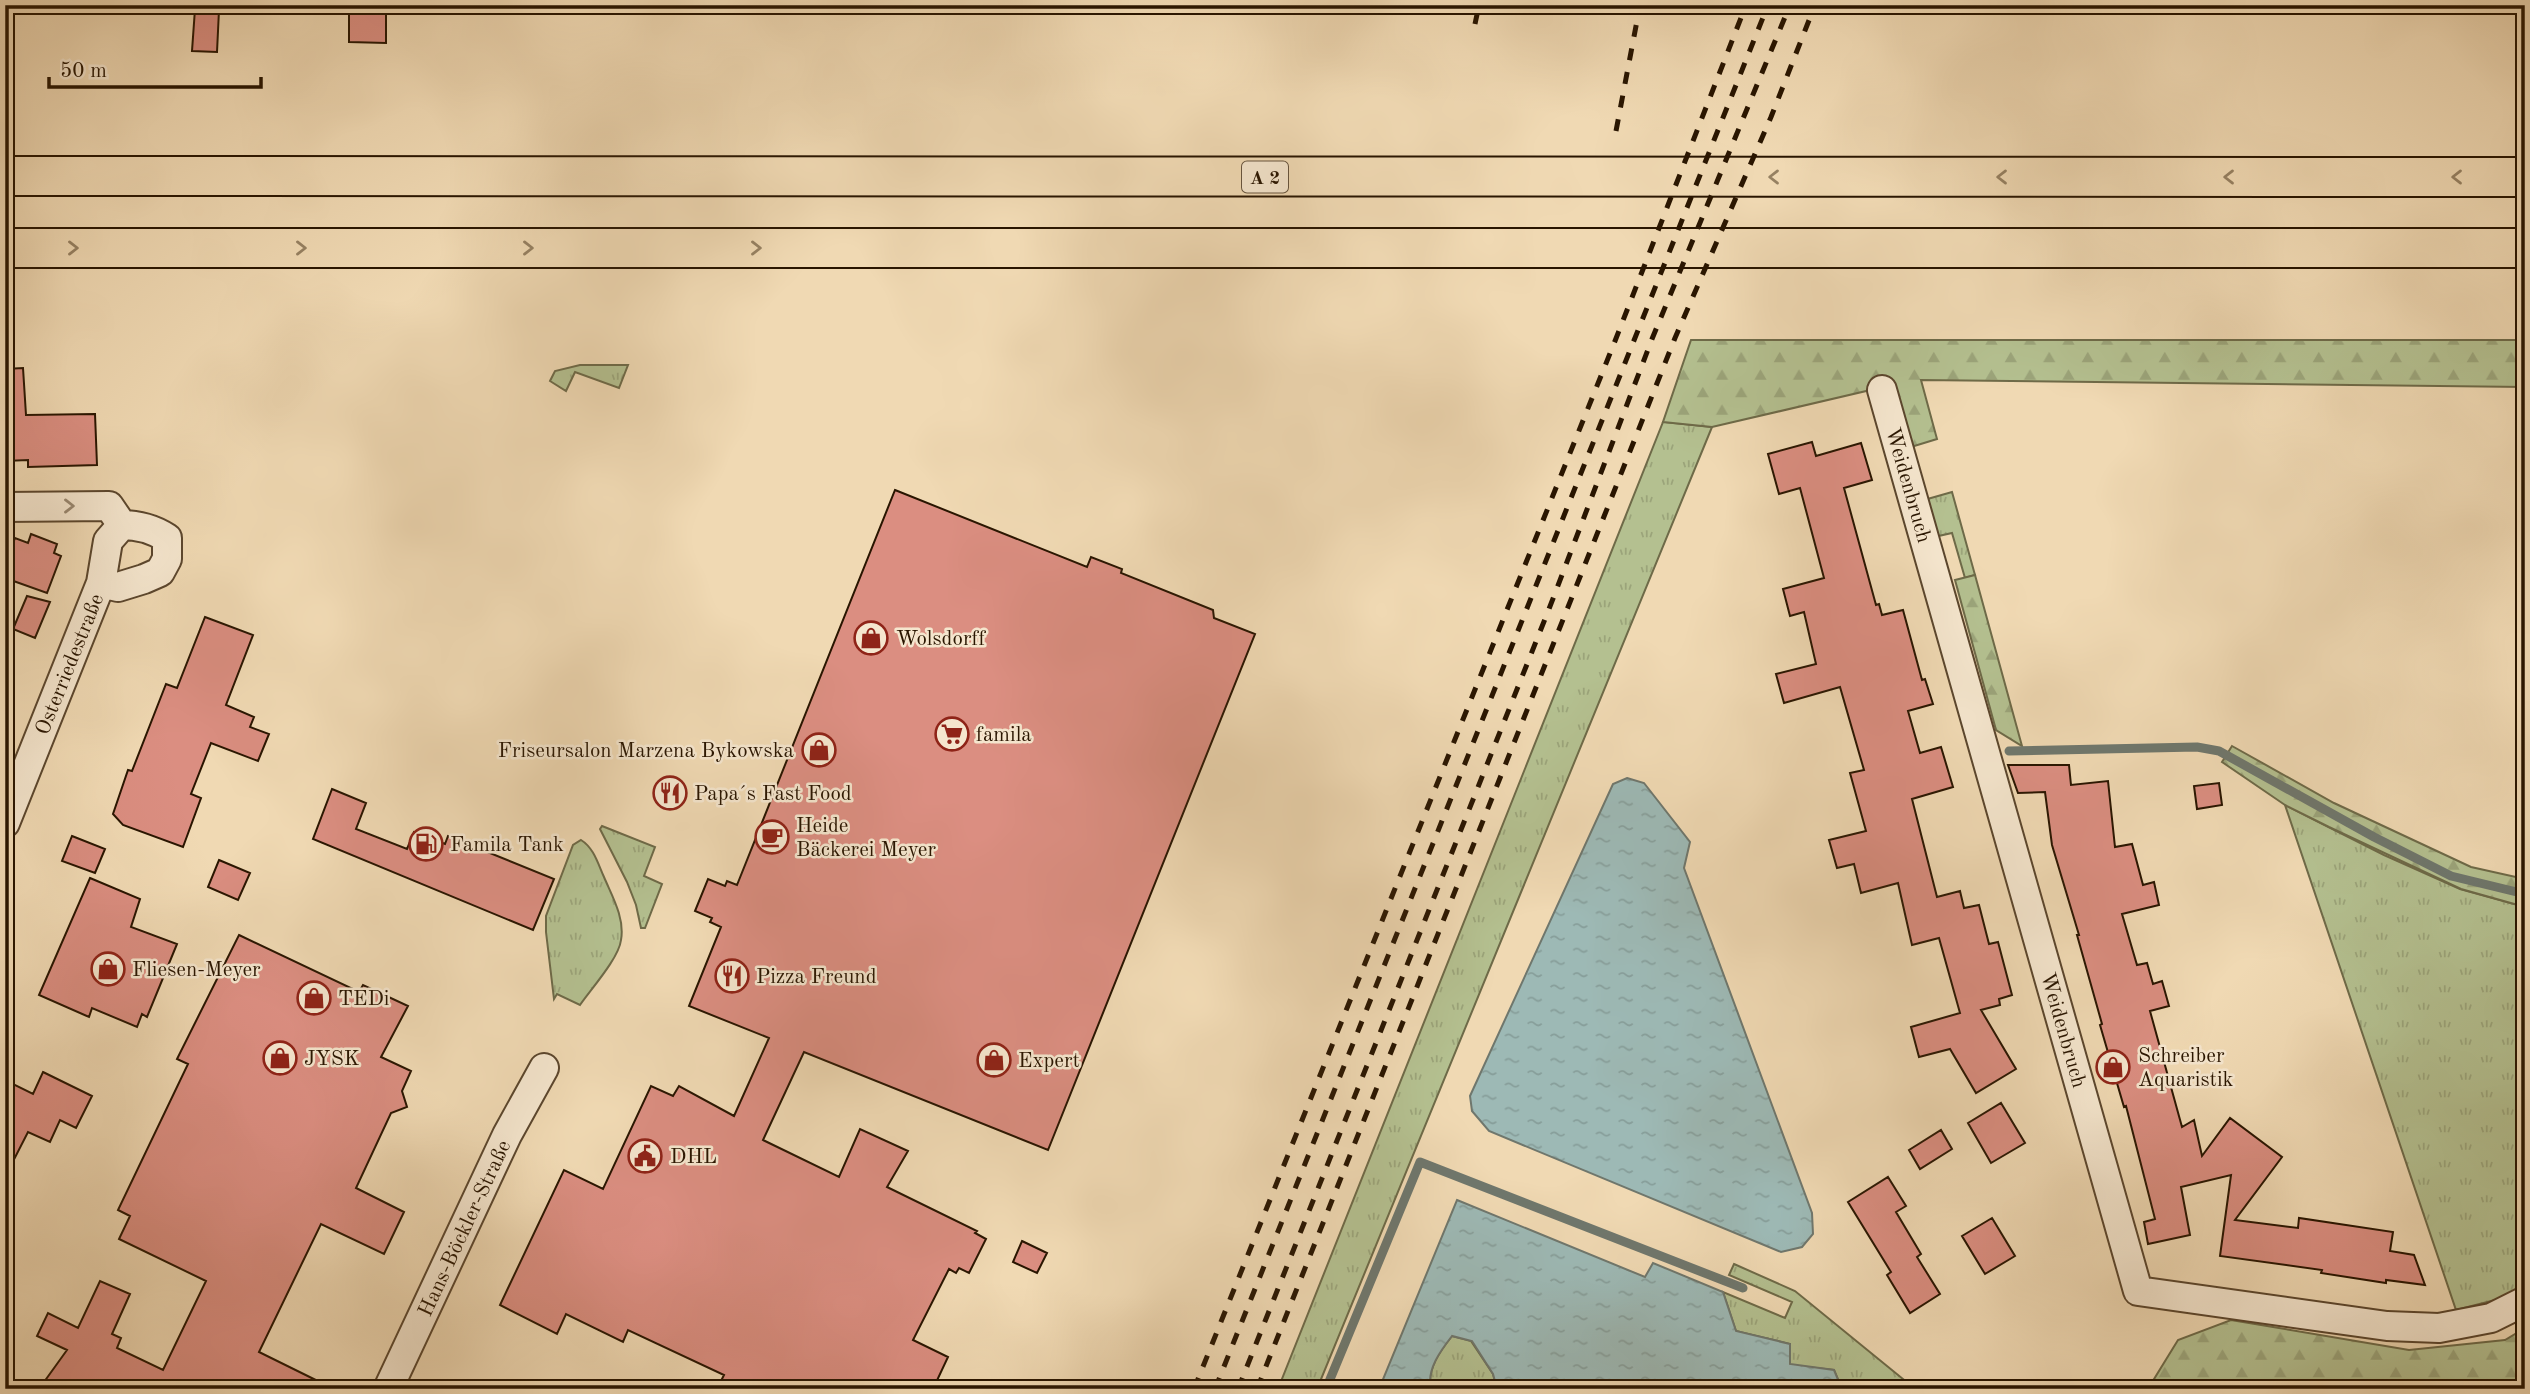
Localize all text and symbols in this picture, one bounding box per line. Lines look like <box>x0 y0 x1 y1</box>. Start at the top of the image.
scale bar <box>49 46 261 90</box>
text: 50 m <box>60 61 107 82</box>
road number: A 2 <box>1242 162 1288 192</box>
one-way arrow <box>1768 169 1779 185</box>
one-way arrow <box>1996 169 2006 185</box>
one-way arrow <box>2223 169 2234 185</box>
one-way arrow <box>2451 169 2461 185</box>
one-way arrow <box>69 240 79 256</box>
one-way arrow <box>296 240 307 256</box>
one-way arrow <box>524 240 534 256</box>
one-way arrow <box>751 240 762 256</box>
street label: Weidenbruch <box>1881 425 1934 545</box>
one-way arrow <box>64 498 74 514</box>
street label: Osterriedestraße <box>33 591 108 738</box>
shop icon: Wolsdorff <box>852 619 890 657</box>
place label: Wolsdorff <box>896 629 987 650</box>
supermarket icon: famila <box>933 715 971 753</box>
place label: famila <box>976 725 1032 746</box>
shop icon: Friseursalon Marzena Bykowska <box>800 731 838 769</box>
place label: Friseursalon Marzena Bykowska <box>498 741 794 762</box>
restaurant icon: Papa´s Fast Food <box>651 774 689 812</box>
place label: Papa´s Fast Food <box>694 784 852 805</box>
place label: Heide Bäckerei Meyer <box>796 816 936 861</box>
cafe icon: Heide Bäckerei Meyer <box>753 818 791 856</box>
fuel station icon: Famila Tank <box>407 825 445 863</box>
place label: Famila Tank <box>450 835 564 856</box>
shop icon: Fliesen-Meyer <box>89 950 127 988</box>
restaurant icon: Pizza Freund <box>713 957 751 995</box>
place label: Fliesen-Meyer <box>132 960 261 981</box>
place label: Pizza Freund <box>756 967 877 988</box>
street label: Weidenbruch <box>2036 970 2089 1090</box>
shop icon: TEDi <box>295 979 333 1017</box>
place label: TEDi <box>338 989 390 1010</box>
shop icon: JYSK <box>261 1039 299 1077</box>
shop icon: Expert <box>975 1041 1013 1079</box>
place label: Schreiber Aquaristik <box>2138 1046 2234 1091</box>
shop icon: Schreiber Aquaristik <box>2094 1048 2132 1086</box>
place label: JYSK <box>304 1049 360 1070</box>
place label: Expert <box>1018 1051 1080 1072</box>
street label: Hans-Böckler-Straße <box>415 1137 515 1320</box>
public building icon: DHL <box>626 1137 664 1175</box>
place label: DHL <box>670 1147 717 1168</box>

